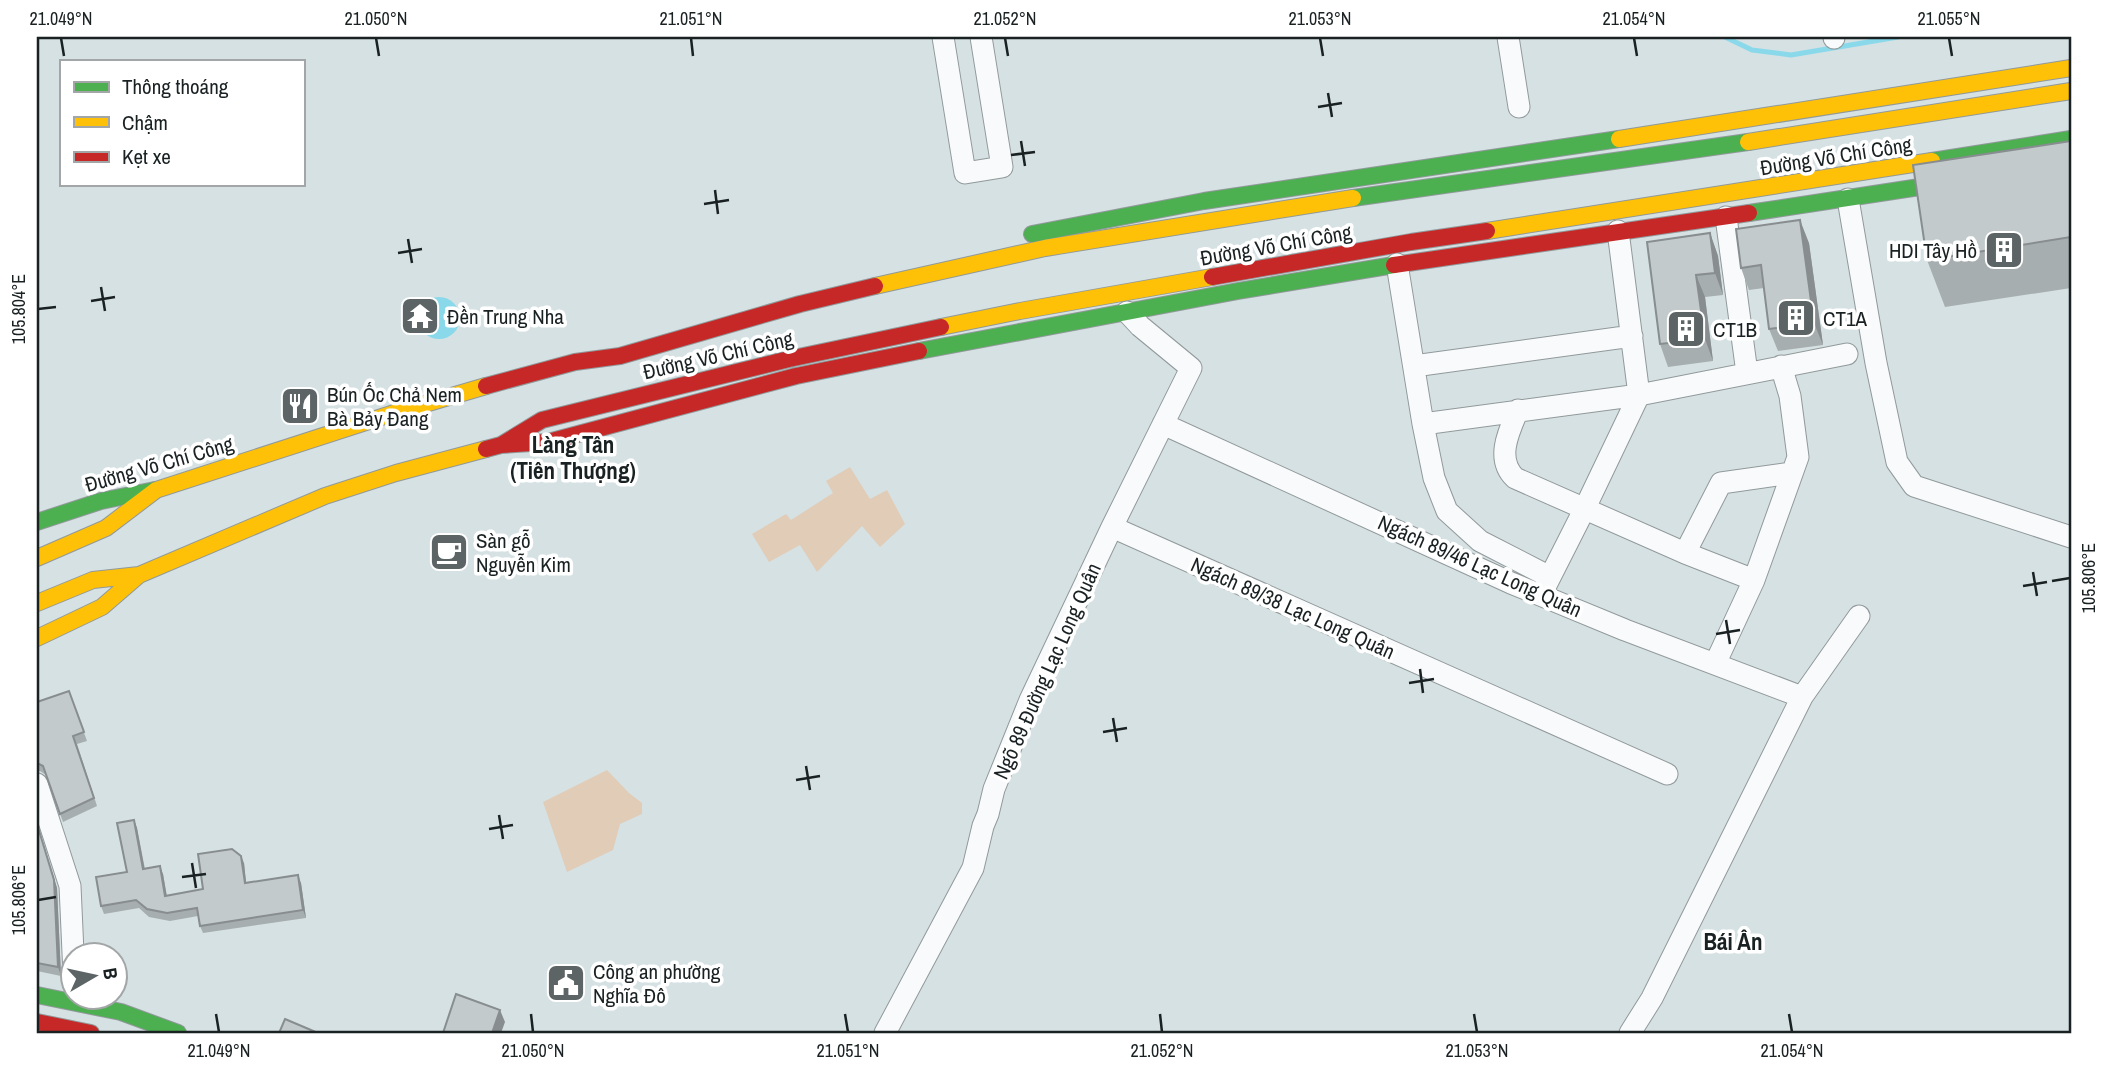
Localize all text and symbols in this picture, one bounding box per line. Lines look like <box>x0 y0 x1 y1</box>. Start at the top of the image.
text: 21.049°N <box>30 6 93 31</box>
text: 21.050°N <box>345 6 408 31</box>
text: 21.051°N <box>660 6 723 31</box>
text: 21.052°N <box>974 6 1037 31</box>
text: 21.053°N <box>1289 6 1352 31</box>
text: 21.054°N <box>1603 6 1666 31</box>
text: 21.055°N <box>1918 6 1981 31</box>
legend <box>60 60 304 186</box>
text: Thông thoáng <box>122 72 229 101</box>
text: Chậm <box>122 108 168 137</box>
street label: Đường Võ Chí Công <box>1758 130 1914 182</box>
text: Kẹt xe <box>122 142 171 171</box>
street label: Đường Võ Chí Công <box>1198 217 1354 273</box>
building icon: HDI Tây Hồ <box>1983 229 2025 271</box>
place label: HDI Tây Hồ <box>1889 236 1977 265</box>
text: 105.804°E <box>6 274 31 344</box>
temple icon: Đền Trung Nha <box>399 295 441 337</box>
building icon: CT1A <box>1775 297 1817 339</box>
place label: Đền Trung Nha <box>447 302 564 331</box>
place label: CT1A <box>1823 304 1868 333</box>
building icon: CT1B <box>1665 308 1707 350</box>
place label: CT1B <box>1713 315 1757 344</box>
street label: Đường Võ Chí Công <box>640 324 796 386</box>
place label: Bún Ốc Chả Nem Bà Bảy Đang <box>327 380 462 433</box>
restaurant icon: Bún Ốc Chả Nem Bà Bảy Đang <box>279 385 321 427</box>
street label: Đường Võ Chí Công <box>81 429 237 499</box>
district label: Làng Tân (Tiên Thượng) <box>510 429 636 486</box>
street label: Ngách 89/46 Lạc Long Quân <box>1374 508 1586 624</box>
place label: Sàn gỗ Nguyễn Kim <box>476 526 571 579</box>
cafe icon: Sàn gỗ Nguyễn Kim <box>428 531 470 573</box>
text: 105.806°E <box>2076 543 2101 613</box>
street label: Ngách 89/38 Lạc Long Quân <box>1187 550 1399 666</box>
street label: Ngõ 89 Đường Lạc Long Quân <box>986 558 1108 784</box>
text: 105.806°E <box>6 865 31 935</box>
district label: Bái Ân <box>1703 926 1763 957</box>
north arrow <box>60 940 130 1010</box>
place label: Công an phường Nghĩa Đô <box>593 957 721 1010</box>
public building icon: Công an phường Nghĩa Đô <box>545 962 587 1004</box>
text: B <box>97 966 125 981</box>
text: 21.049°N <box>188 1038 251 1063</box>
text: 21.050°N <box>502 1038 565 1063</box>
text: 21.051°N <box>817 1038 880 1063</box>
text: 21.052°N <box>1131 1038 1194 1063</box>
text: 21.053°N <box>1446 1038 1509 1063</box>
text: 21.054°N <box>1761 1038 1824 1063</box>

